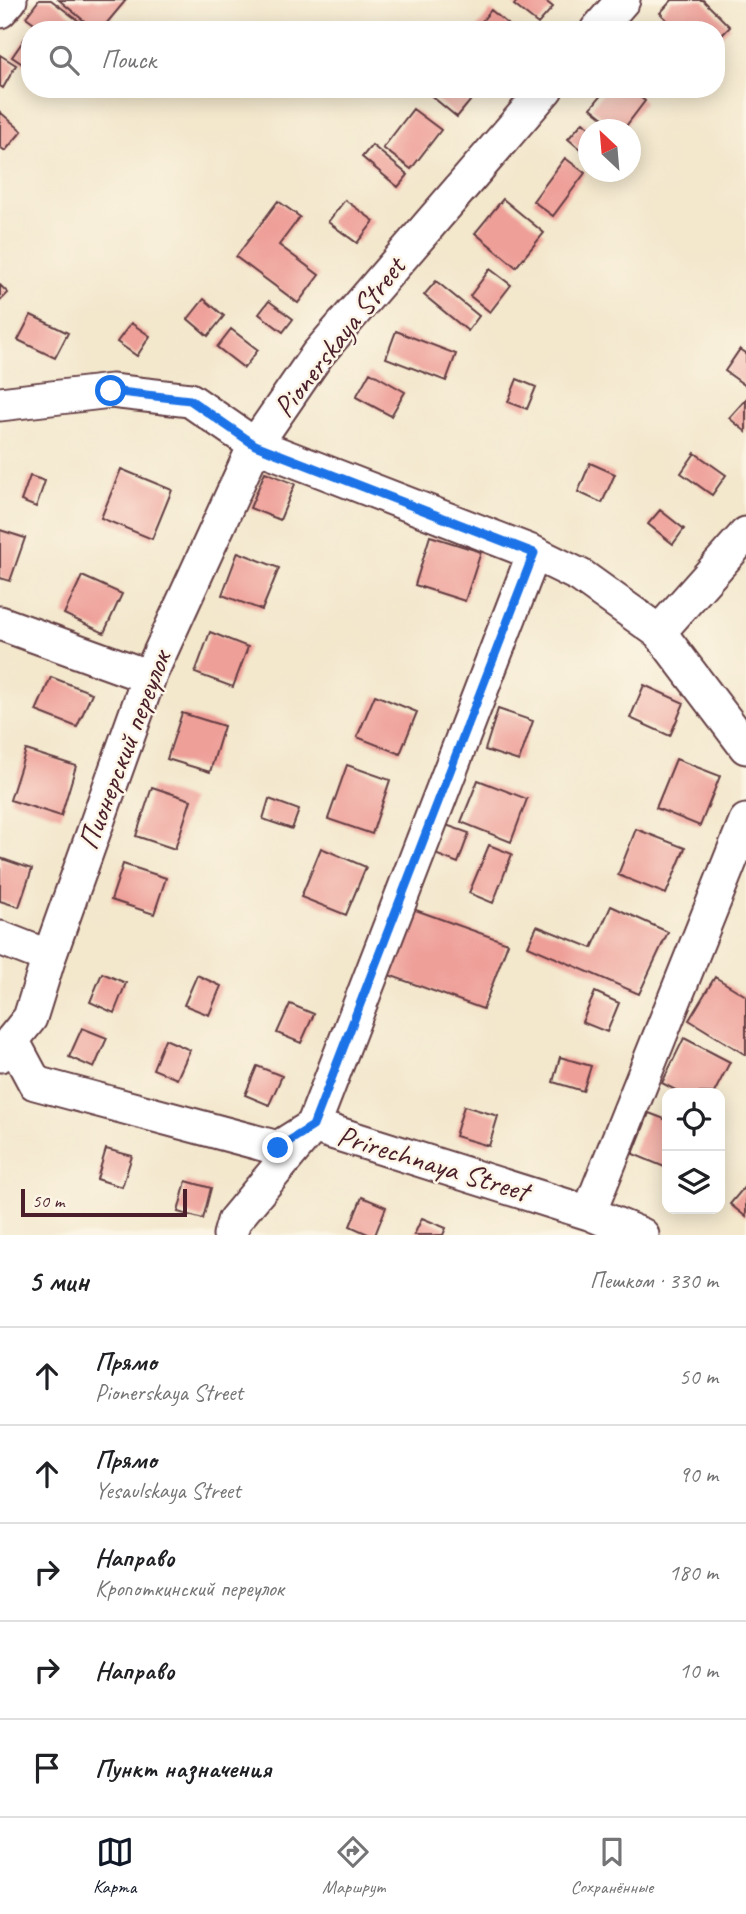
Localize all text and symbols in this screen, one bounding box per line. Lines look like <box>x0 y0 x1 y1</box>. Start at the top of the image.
search box <box>21 21 725 98</box>
icon: search <box>45 41 83 79</box>
text: Поиск <box>101 43 156 76</box>
north arrow <box>578 119 641 182</box>
street label: Pionerskaya Street <box>265 247 415 425</box>
route start <box>95 375 126 406</box>
street label: Пионерский переулок <box>69 643 180 855</box>
map controls <box>662 1088 725 1214</box>
button: locate <box>662 1088 725 1151</box>
street label: Prirechnaya Street <box>333 1116 537 1211</box>
route end <box>262 1132 293 1163</box>
button: layers <box>662 1151 725 1214</box>
scale bar <box>21 1186 187 1218</box>
text: 50 m <box>32 1189 64 1213</box>
text: 5 мин <box>28 1262 89 1300</box>
text: Пешком · 330 m <box>590 1266 718 1295</box>
text: Прямо <box>95 1345 157 1378</box>
icon: ahead <box>28 1357 66 1395</box>
text: 50 m <box>679 1362 718 1391</box>
text: Pionerskaya Street <box>95 1378 243 1407</box>
text: Прямо <box>95 1443 157 1476</box>
icon: ahead <box>28 1455 66 1493</box>
text: 90 m <box>679 1460 718 1489</box>
text: Yesaulskaya Street <box>95 1476 241 1505</box>
text: Направо <box>95 1541 174 1574</box>
icon: right <box>28 1553 66 1591</box>
text: 180 m <box>669 1558 718 1587</box>
text: Кропоткинский переулок <box>95 1574 284 1603</box>
icon: right <box>28 1651 66 1689</box>
text: Направо <box>95 1654 174 1687</box>
text: 10 m <box>679 1656 718 1685</box>
icon: arrive <box>28 1749 66 1787</box>
text: Пункт назначения <box>95 1752 271 1785</box>
tab: Карта <box>93 1833 136 1899</box>
tab: Маршрут <box>322 1833 385 1899</box>
tab: Сохранённые <box>571 1833 653 1899</box>

